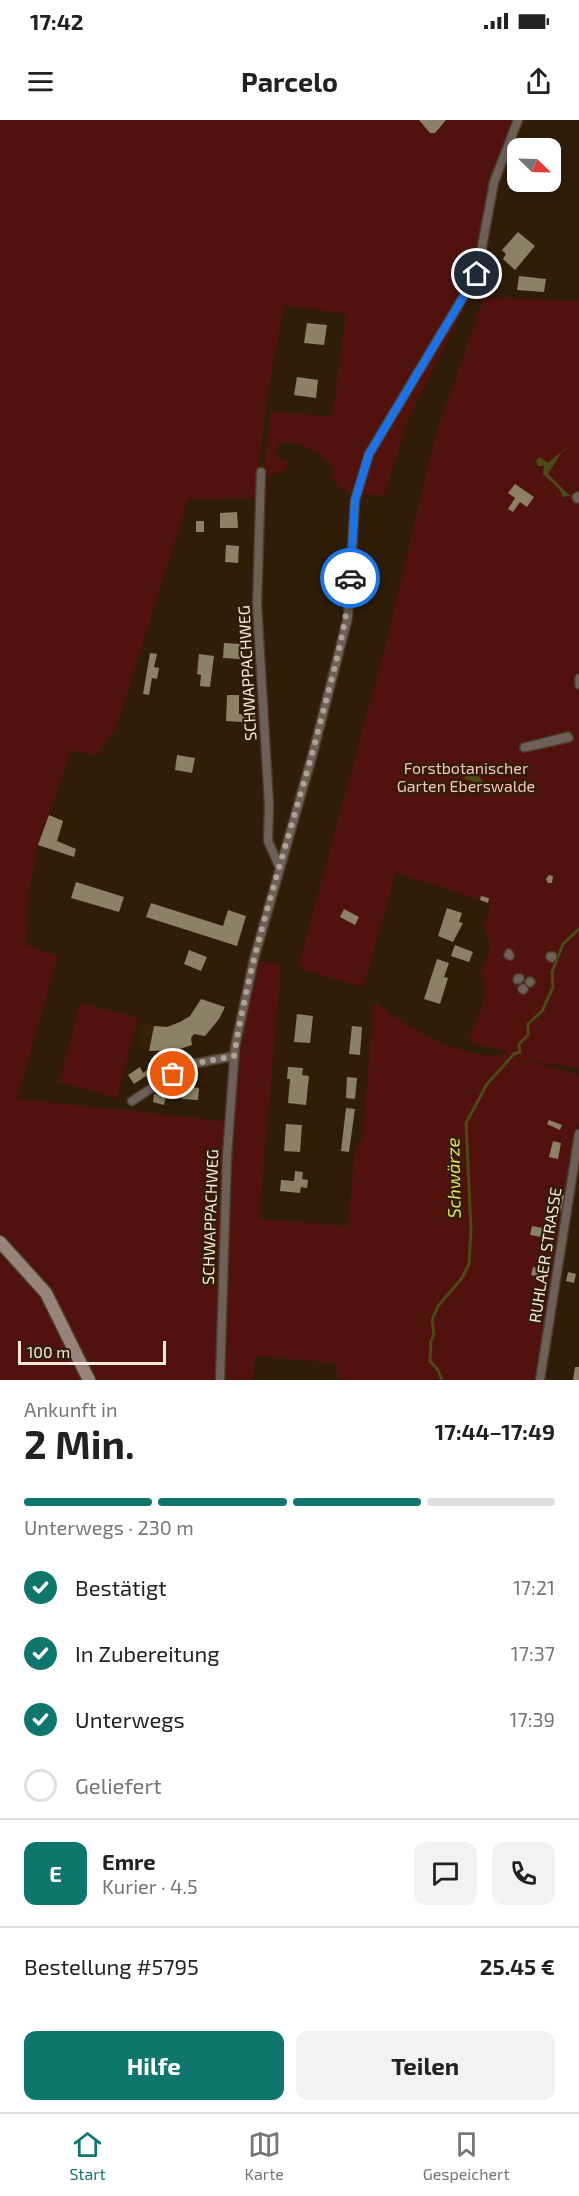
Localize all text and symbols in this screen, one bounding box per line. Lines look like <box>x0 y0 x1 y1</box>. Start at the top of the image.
text: 17:42 <box>30 8 84 34</box>
icon: menu <box>24 65 57 98</box>
text: Parcelo <box>241 65 338 97</box>
icon: share <box>522 65 555 98</box>
north arrow <box>507 138 561 192</box>
map controls <box>507 138 561 192</box>
pin <box>451 248 502 299</box>
icon: home <box>460 257 493 290</box>
courier <box>320 548 380 608</box>
icon: car <box>334 562 367 595</box>
street label: SCHWAPPACHWEG <box>233 605 260 741</box>
park label: Forstbotanischer Garten Eberswalde <box>397 758 535 795</box>
pin <box>147 1048 198 1099</box>
icon: bag <box>156 1057 189 1090</box>
water label: Schwärze <box>441 1137 465 1219</box>
street label: SCHWAPPACHWEG <box>198 1149 221 1285</box>
street label: RUHLAER STRASSE <box>524 1186 565 1324</box>
scale bar <box>18 1338 166 1366</box>
text: 100 m <box>27 1342 70 1361</box>
text: Ankunft in <box>24 1397 118 1421</box>
text: 17:44–17:49 <box>435 1418 555 1444</box>
text: 2 Min. <box>24 1420 135 1467</box>
text: Unterwegs · 230 m <box>24 1515 194 1539</box>
icon: check <box>24 1571 57 1604</box>
text: Bestätigt <box>75 1574 167 1600</box>
text: 17:21 <box>513 1575 555 1599</box>
icon: check <box>24 1637 57 1670</box>
text: In Zubereitung <box>75 1640 220 1666</box>
text: 17:37 <box>511 1641 555 1665</box>
icon: check <box>24 1703 57 1736</box>
text: Unterwegs <box>75 1706 185 1732</box>
text: 17:39 <box>510 1707 555 1731</box>
text: Geliefert <box>75 1772 162 1798</box>
button: chat <box>414 1842 477 1905</box>
button: phone <box>492 1842 555 1905</box>
text: Emre <box>102 1848 156 1874</box>
text: E <box>49 1860 62 1886</box>
text: Kurier · 4.5 <box>102 1874 198 1898</box>
text: Bestellung #5795 <box>24 1953 199 1979</box>
text: 25.45 € <box>480 1953 555 1979</box>
button: Hilfe <box>24 2031 284 2100</box>
button: Teilen <box>296 2031 555 2100</box>
tab: Start <box>69 2128 106 2183</box>
tab: Karte <box>245 2128 284 2183</box>
tab: Gespeichert <box>423 2128 510 2183</box>

